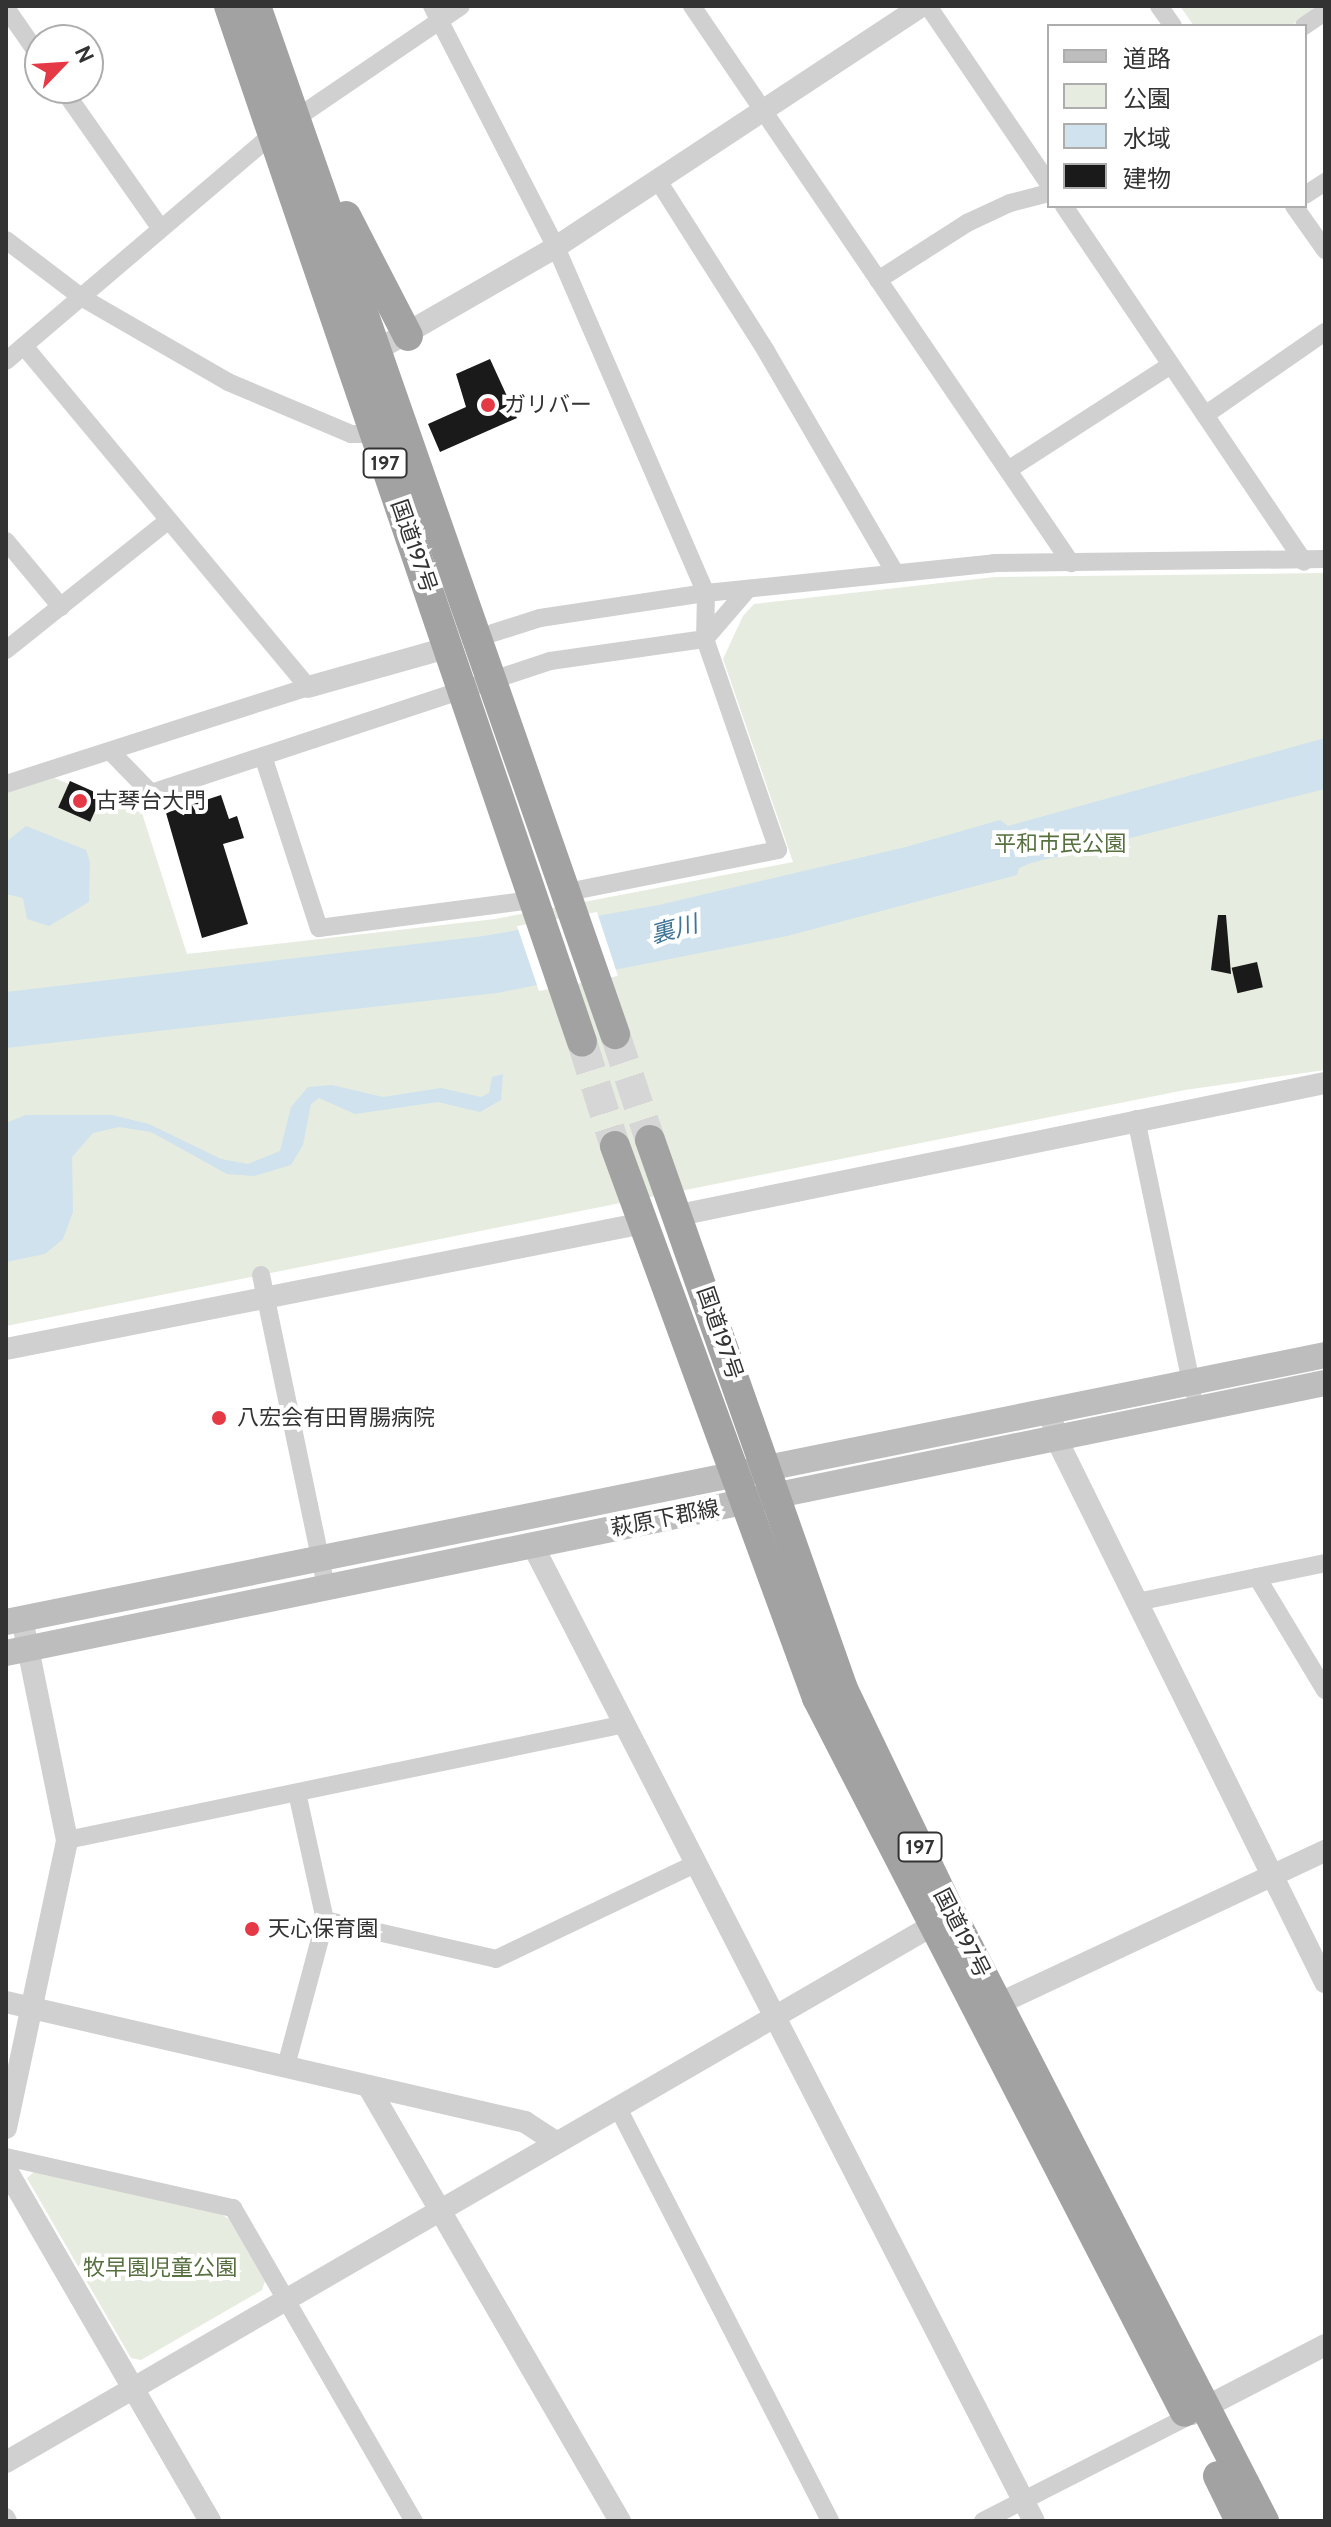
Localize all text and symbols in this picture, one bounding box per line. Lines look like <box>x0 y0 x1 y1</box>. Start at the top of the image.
north arrow <box>24 24 104 104</box>
legend <box>1047 24 1307 208</box>
text: N <box>69 42 100 67</box>
text: 道路 <box>1123 44 1171 73</box>
text: 公園 <box>1123 84 1171 113</box>
text: 水域 <box>1123 124 1171 153</box>
text: 建物 <box>1123 164 1171 193</box>
place label: ガリバー <box>504 392 592 418</box>
marker: ガリバー <box>479 396 497 414</box>
road number: 197 <box>361 447 409 479</box>
street label: 国道197号 <box>386 496 442 596</box>
place label: 古琴台大門 <box>96 788 206 814</box>
marker: 古琴台大門 <box>71 792 89 810</box>
park label: 平和市民公園 <box>994 831 1126 857</box>
water label: 裏川 <box>647 909 701 949</box>
street label: 国道197号 <box>692 1283 748 1383</box>
place label: 八宏会有田胃腸病院 <box>237 1405 435 1431</box>
marker: 八宏会有田胃腸病院 <box>208 1407 230 1429</box>
street label: 萩原下郡線 <box>608 1495 722 1541</box>
road number: 197 <box>896 1831 944 1863</box>
street label: 国道197号 <box>928 1884 996 1982</box>
place label: 天心保育園 <box>268 1916 378 1942</box>
marker: 天心保育園 <box>243 1920 261 1938</box>
park label: 牧早園児童公園 <box>83 2255 237 2281</box>

